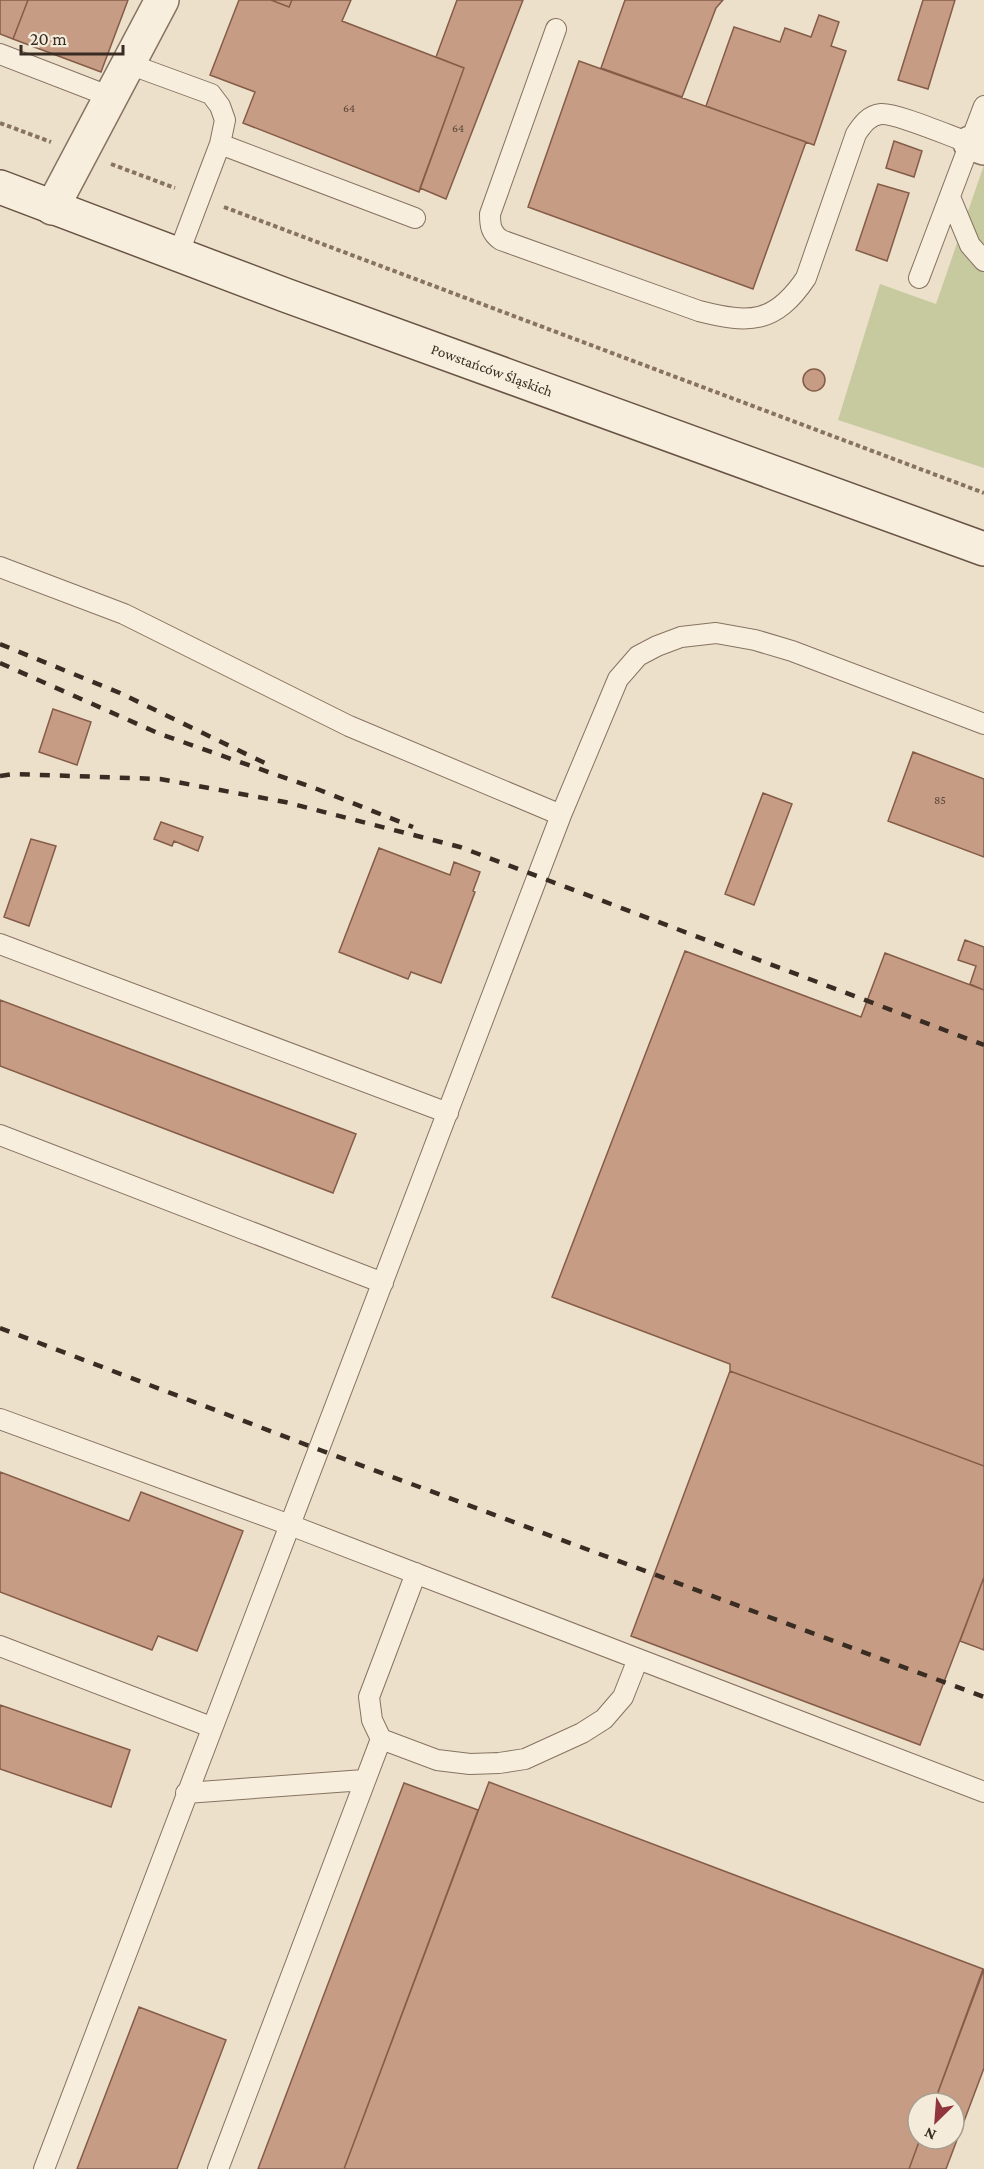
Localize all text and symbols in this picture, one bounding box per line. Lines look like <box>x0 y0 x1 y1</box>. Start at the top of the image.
scale bar <box>21 18 123 56</box>
text: 20 m <box>30 29 67 49</box>
house number: 64 <box>343 101 355 115</box>
house number: 64 <box>452 121 464 135</box>
street label: Powstańców Śląskich <box>429 341 555 400</box>
house number: 85 <box>934 793 946 807</box>
north arrow <box>906 2091 966 2151</box>
text: N <box>921 2124 938 2144</box>

